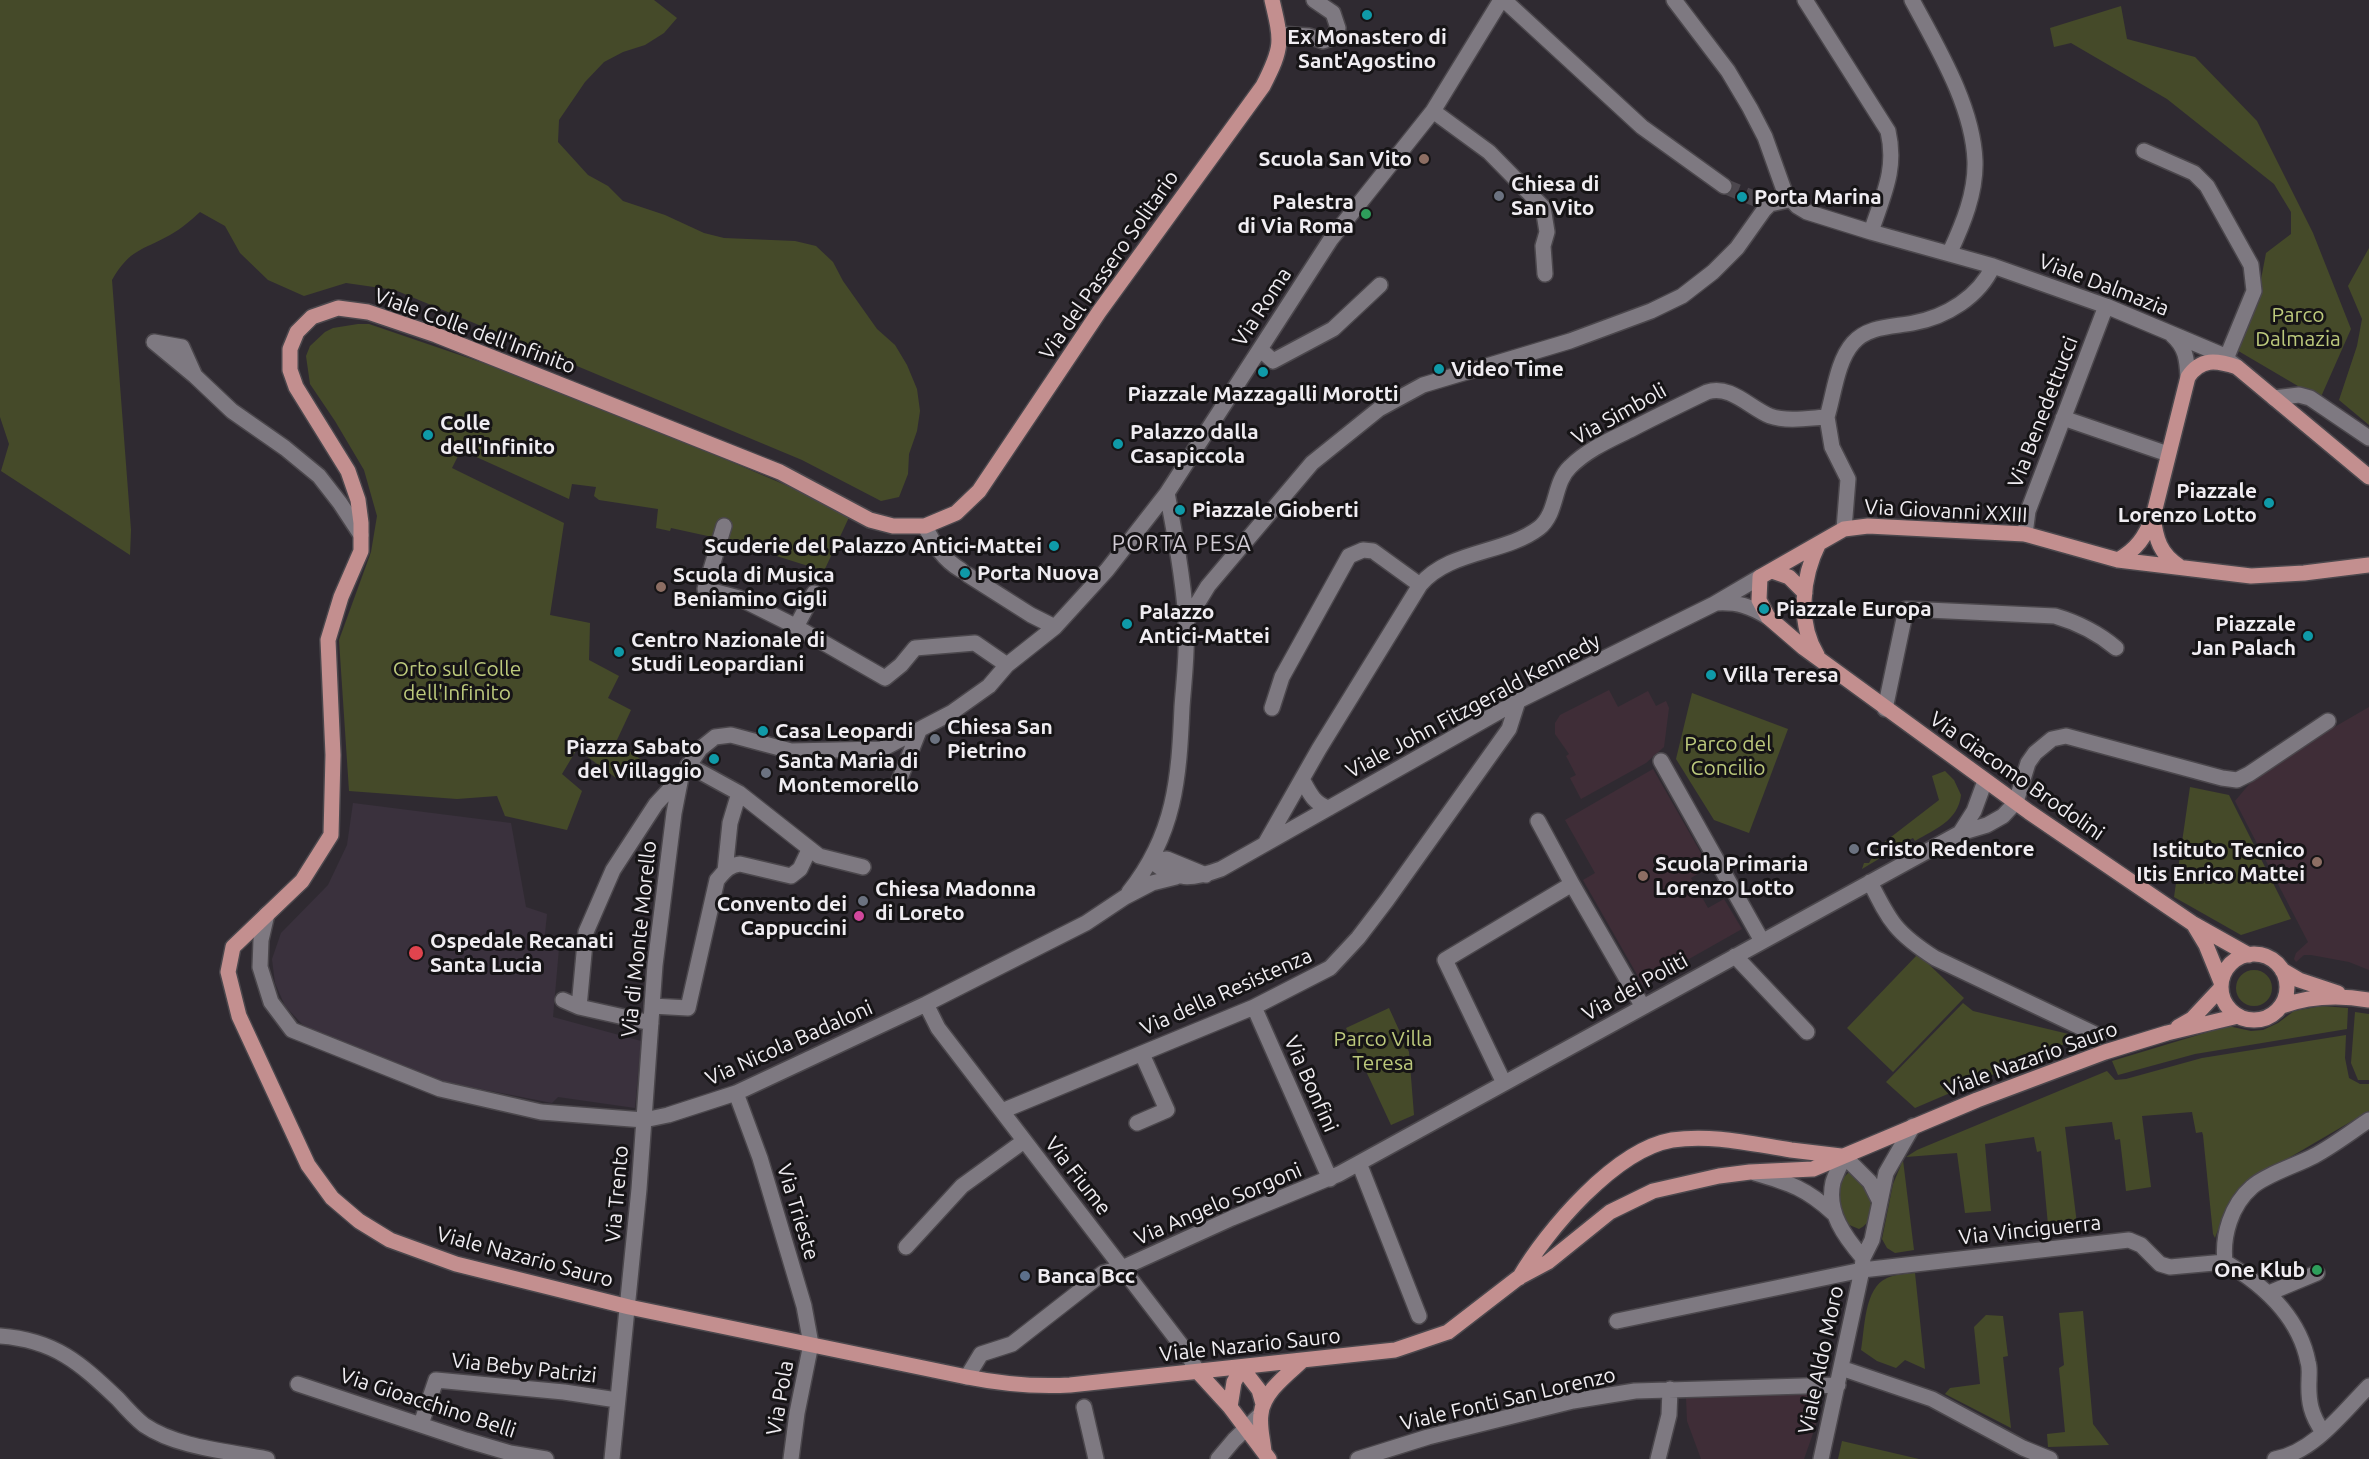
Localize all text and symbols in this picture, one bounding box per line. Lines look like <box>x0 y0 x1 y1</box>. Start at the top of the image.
marker: Ex Monastero di Sant'Agostino <box>1360 8 1374 22</box>
place label: Ex Monastero di Sant'Agostino <box>1287 24 1447 74</box>
place label: Scuola San Vito <box>1258 146 1412 172</box>
marker: Scuola San Vito <box>1417 152 1431 166</box>
street label: Via del Passero Solitario <box>1034 166 1184 364</box>
place label: Chiesa di San Vito <box>1511 171 1599 221</box>
place label: Porta Marina <box>1754 184 1882 210</box>
place label: Palestra di Via Roma <box>1237 189 1354 239</box>
marker: Chiesa di San Vito <box>1492 189 1506 203</box>
marker: Porta Marina <box>1735 190 1749 204</box>
marker: Palestra di Via Roma <box>1359 207 1373 221</box>
street label: Viale Dalmazia <box>2035 249 2173 321</box>
street label: Via Roma <box>1227 263 1297 351</box>
street label: Viale Colle dell'Infinito <box>371 283 579 379</box>
park label: Parco Dalmazia <box>2255 302 2341 352</box>
street label: Via Benedettucci <box>2003 333 2083 491</box>
place label: Video Time <box>1451 356 1564 382</box>
marker: Video Time <box>1432 362 1446 376</box>
marker: Piazzale Mazzagalli Morotti <box>1256 365 1270 379</box>
street label: Via Simboli <box>1567 378 1671 450</box>
place label: Piazzale Mazzagalli Morotti <box>1127 381 1399 407</box>
place label: Colle dell'Infinito <box>440 410 555 460</box>
place label: Palazzo dalla Casapiccola <box>1130 419 1259 469</box>
marker: Colle dell'Infinito <box>421 428 435 442</box>
marker: Palazzo dalla Casapiccola <box>1111 437 1125 451</box>
place label: Piazzale Lorenzo Lotto <box>2118 478 2257 528</box>
street label: Via Giovanni XXIII <box>1864 494 2028 528</box>
marker: Piazzale Lorenzo Lotto <box>2262 496 2276 510</box>
place label: Piazzale Gioberti <box>1192 497 1359 523</box>
marker: Piazzale Gioberti <box>1173 503 1187 517</box>
district label: PORTA PESA <box>1112 531 1252 557</box>
place label: Scuderie del Palazzo Antici-Mattei <box>704 533 1042 559</box>
marker: Scuderie del Palazzo Antici-Mattei <box>1047 539 1061 553</box>
place label: Porta Nuova <box>977 560 1099 586</box>
place label: Scuola di Musica Beniamino Gigli <box>673 562 835 612</box>
marker: Porta Nuova <box>958 566 972 580</box>
marker: Scuola di Musica Beniamino Gigli <box>654 580 668 594</box>
place label: Piazzale Europa <box>1776 596 1932 622</box>
place label: Palazzo Antici-Mattei <box>1139 599 1270 649</box>
marker: Piazzale Europa <box>1757 602 1771 616</box>
place label: Piazzale Jan Palach <box>2191 611 2296 661</box>
marker: Palazzo Antici-Mattei <box>1120 617 1134 631</box>
place label: Centro Nazionale di Studi Leopardiani <box>631 627 825 677</box>
street label: Viale John Fitzgerald Kennedy <box>1342 628 1604 784</box>
marker: Piazzale Jan Palach <box>2301 629 2315 643</box>
marker: Centro Nazionale di Studi Leopardiani <box>612 645 626 659</box>
park label: Orto sul Colle dell'Infinito <box>393 656 521 706</box>
place label: Villa Teresa <box>1723 662 1839 688</box>
marker: Villa Teresa <box>1704 668 1718 682</box>
street label: Via Giacomo Brodolini <box>1925 706 2109 846</box>
place label: Chiesa San Pietrino <box>947 714 1053 764</box>
place label: Casa Leopardi <box>775 718 913 744</box>
marker: Casa Leopardi <box>756 724 770 738</box>
park label: Parco del Concilio <box>1684 731 1772 781</box>
marker: Chiesa San Pietrino <box>928 732 942 746</box>
place label: Piazza Sabato del Villaggio <box>566 734 702 784</box>
place label: Santa Maria di Montemorello <box>778 748 919 798</box>
marker: Piazza Sabato del Villaggio <box>707 752 721 766</box>
marker: Santa Maria di Montemorello <box>759 766 773 780</box>
place label: Cristo Redentore <box>1866 836 2034 862</box>
place label: Istituto Tecnico Itis Enrico Mattei <box>2136 837 2305 887</box>
street label: Via di Monte Morello <box>616 840 662 1038</box>
marker: Cristo Redentore <box>1847 842 1861 856</box>
place label: Scuola Primaria Lorenzo Lotto <box>1655 851 1808 901</box>
marker: Istituto Tecnico Itis Enrico Mattei <box>2310 855 2324 869</box>
marker: Scuola Primaria Lorenzo Lotto <box>1636 869 1650 883</box>
place label: Chiesa Madonna di Loreto <box>875 876 1036 926</box>
place label: Convento dei Cappuccini <box>717 891 847 941</box>
marker: Chiesa Madonna di Loreto <box>856 894 870 908</box>
marker: Convento dei Cappuccini <box>852 909 866 923</box>
place label: Ospedale Recanati Santa Lucia <box>430 928 614 978</box>
street label: Via della Resistenza <box>1136 943 1316 1041</box>
marker: Ospedale Recanati Santa Lucia <box>407 944 425 962</box>
street label: Via dei Politi <box>1578 948 1692 1026</box>
street label: Via Nicola Badaloni <box>702 995 876 1091</box>
street label: Viale Nazario Sauro <box>1941 1016 2121 1102</box>
park label: Parco Villa Teresa <box>1334 1026 1432 1076</box>
street label: Via Bonfini <box>1279 1032 1343 1136</box>
street label: Via Fiume <box>1040 1132 1116 1220</box>
street label: Via Trento <box>600 1144 634 1244</box>
street label: Via Angelo Sorgoni <box>1131 1157 1305 1251</box>
street label: Via Trieste <box>771 1161 825 1263</box>
street label: Via Vinciguerra <box>1958 1210 2102 1250</box>
street label: Viale Nazario Sauro <box>434 1221 616 1293</box>
place label: One Klub <box>2214 1257 2305 1283</box>
place label: Banca Bcc <box>1037 1263 1135 1289</box>
marker: One Klub <box>2310 1263 2324 1277</box>
marker: Banca Bcc <box>1018 1269 1032 1283</box>
street label: Viale Aldo Moro <box>1793 1283 1849 1437</box>
street label: Viale Nazario Sauro <box>1158 1323 1342 1367</box>
street label: Via Beby Patrizi <box>450 1348 598 1388</box>
street label: Via Pola <box>761 1359 799 1437</box>
street label: Viale Fonti San Lorenzo <box>1398 1362 1618 1436</box>
street label: Via Gioacchino Belli <box>337 1363 519 1443</box>

